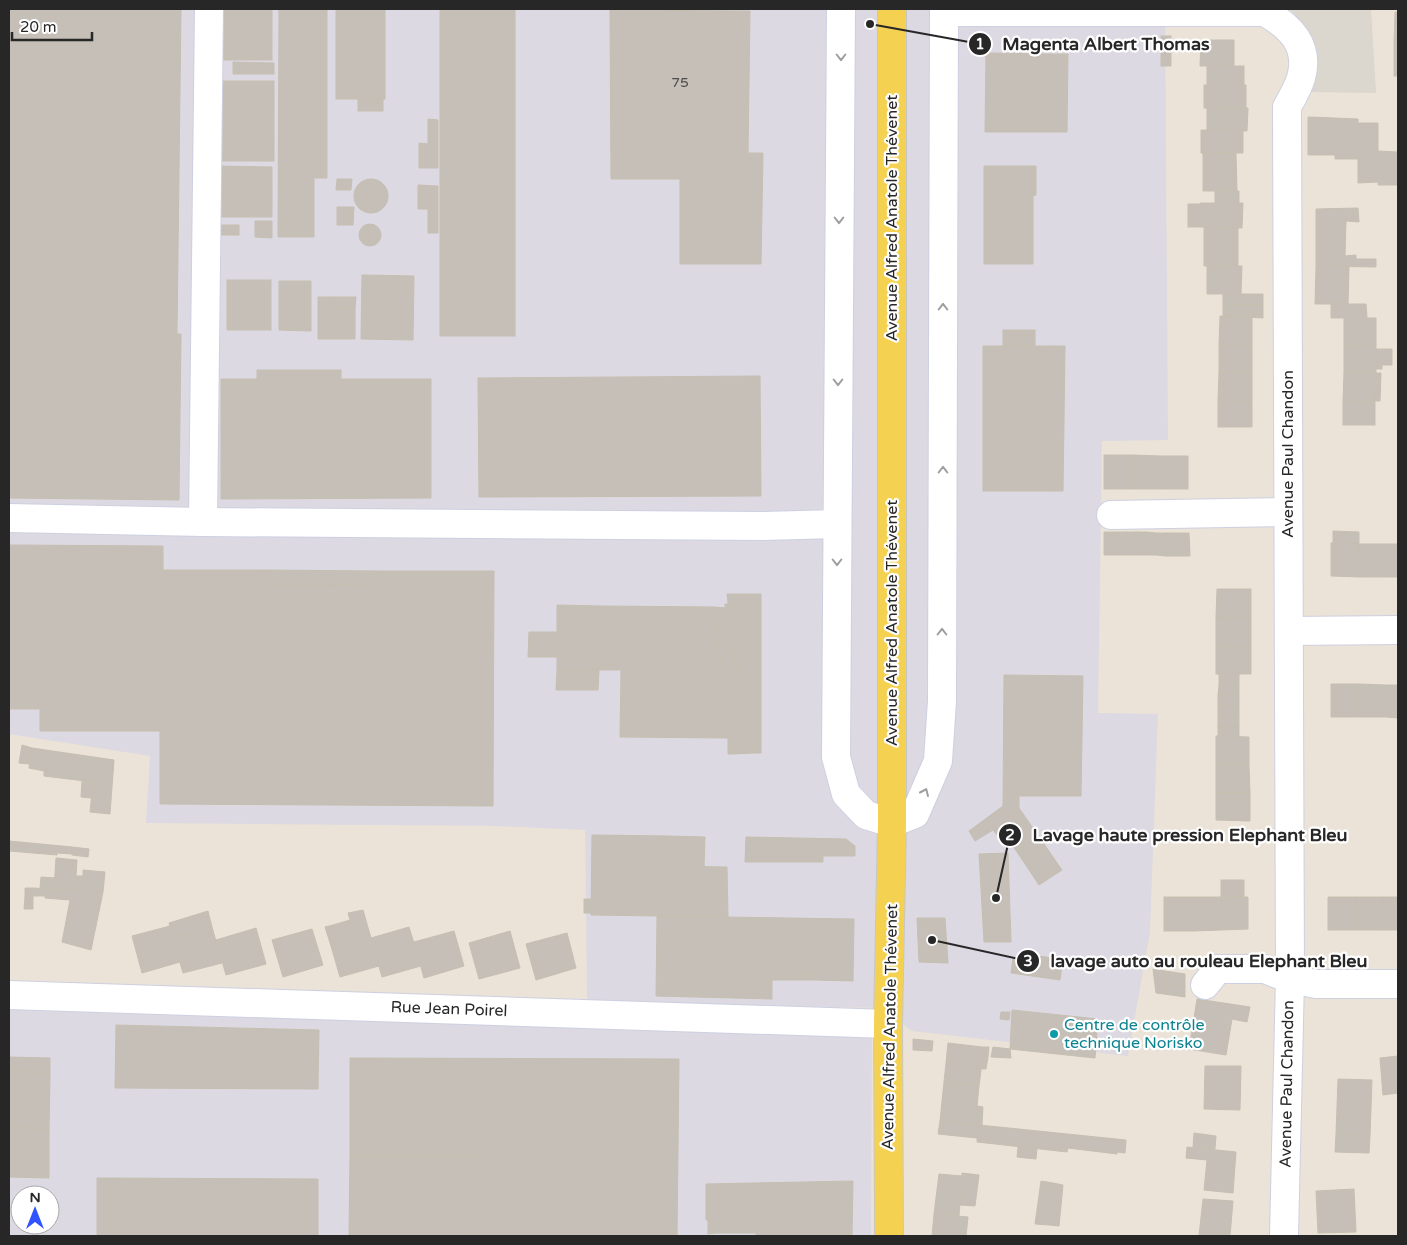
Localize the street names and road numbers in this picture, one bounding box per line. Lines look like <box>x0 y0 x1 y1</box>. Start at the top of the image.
street label: Avenue Alfred Anatole Thévenet <box>882 95 902 341</box>
street label: Avenue Paul Chandon <box>1278 370 1298 538</box>
street label: Avenue Alfred Anatole Thévenet <box>882 500 902 746</box>
street label: Avenue Alfred Anatole Thévenet <box>878 904 902 1150</box>
street label: Rue Jean Poirel <box>390 997 508 1021</box>
street label: Avenue Paul Chandon <box>1276 1000 1298 1168</box>

